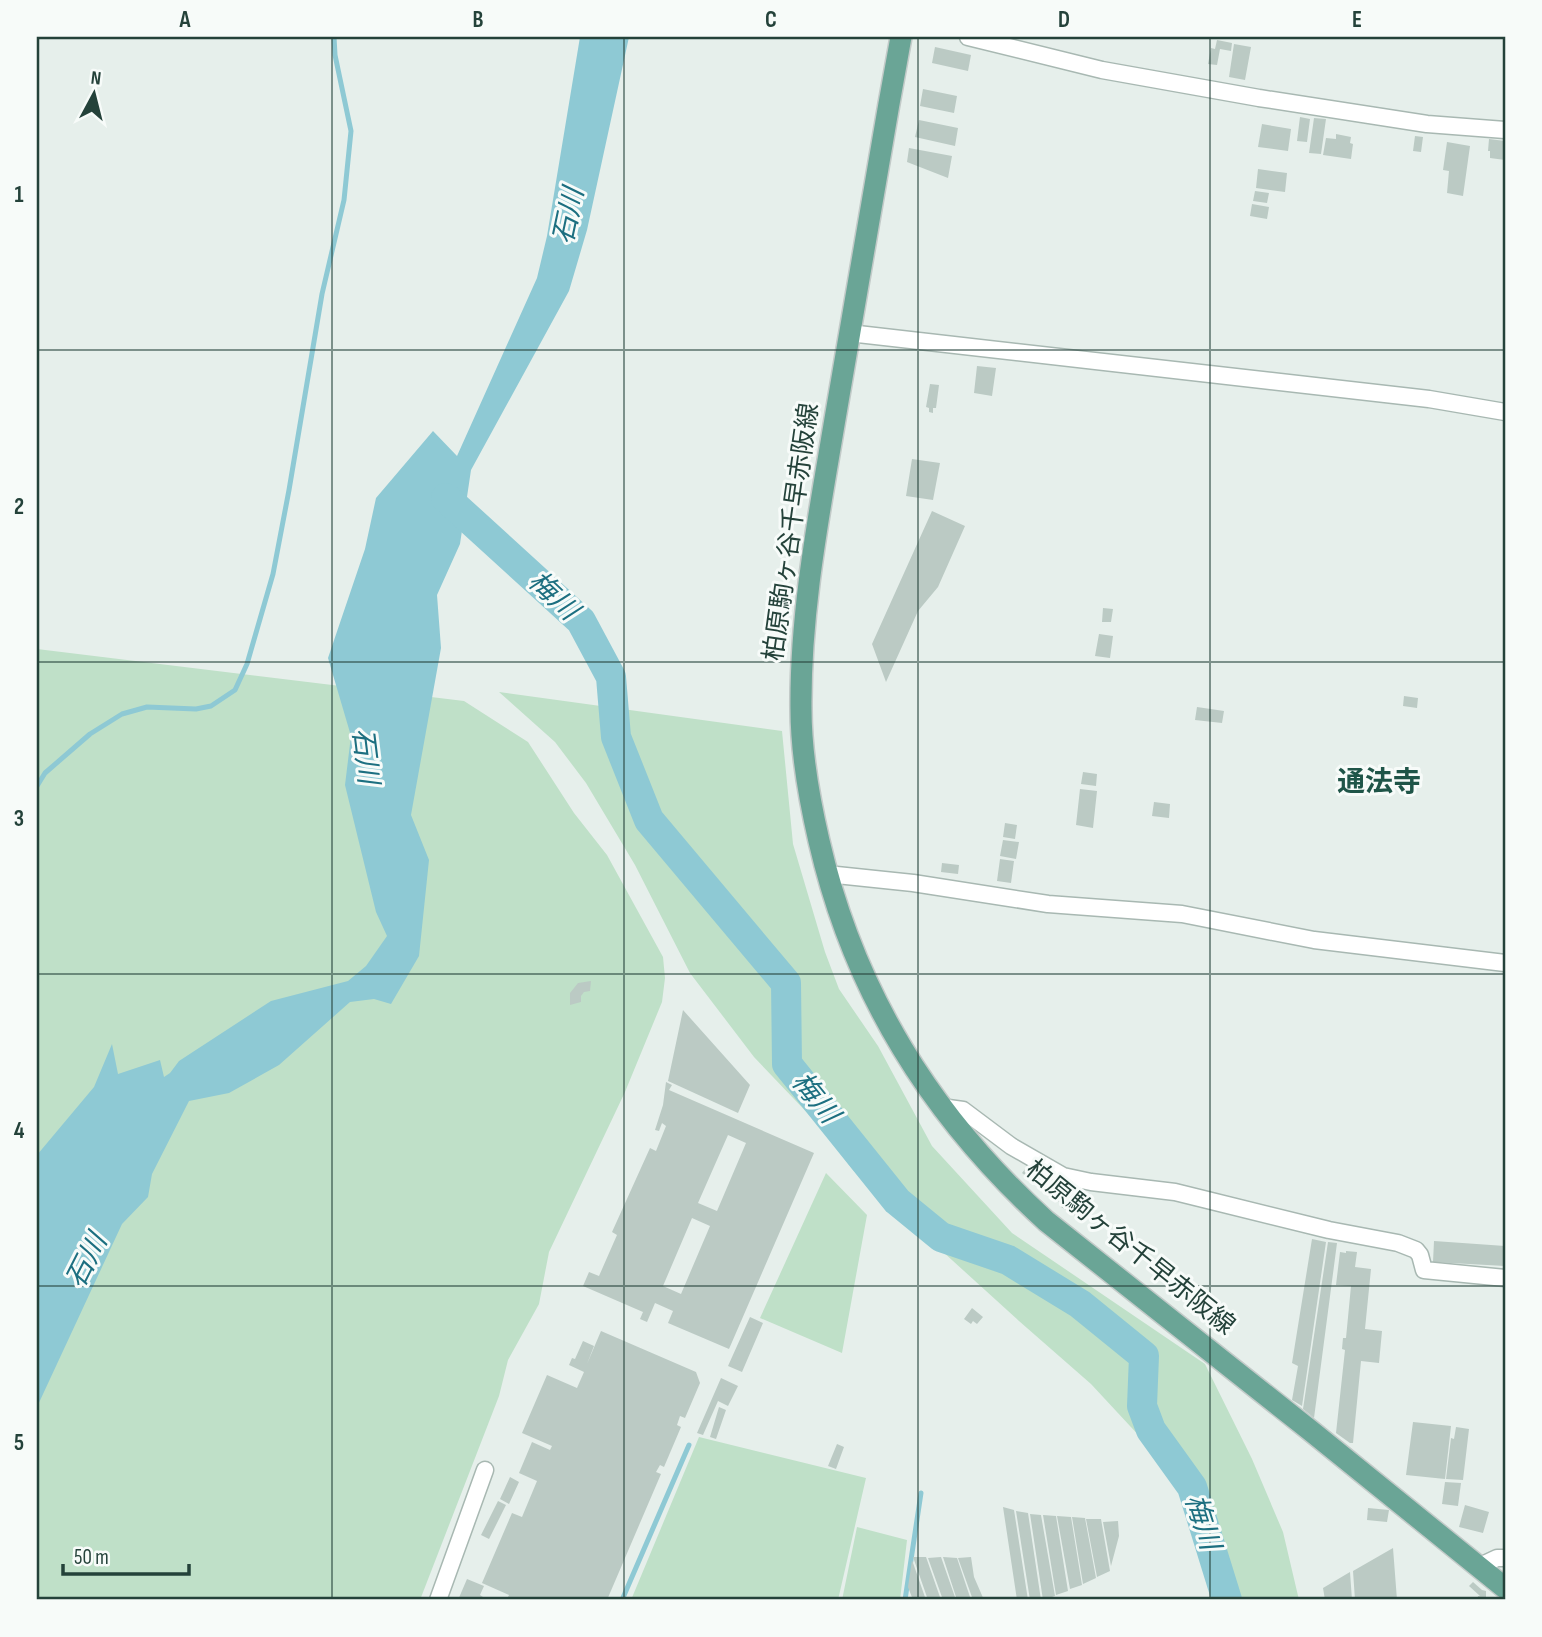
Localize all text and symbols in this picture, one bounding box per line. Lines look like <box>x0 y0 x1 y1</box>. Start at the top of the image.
text: A <box>179 6 192 34</box>
text: B <box>473 6 484 34</box>
text: C <box>765 6 777 34</box>
text: D <box>1058 6 1070 34</box>
text: E <box>1352 6 1362 34</box>
north arrow <box>60 60 130 130</box>
text: N <box>89 67 102 91</box>
text: 1 <box>14 181 24 209</box>
water label: 石川 <box>547 182 592 247</box>
street label: 柏原駒ヶ谷千早赤阪線 <box>759 401 825 663</box>
text: 2 <box>14 493 24 521</box>
water label: 梅川 <box>521 565 587 629</box>
water label: 石川 <box>345 726 385 789</box>
district label: 通法寺 <box>1337 766 1421 799</box>
text: 3 <box>14 805 24 833</box>
water label: 梅川 <box>785 1066 847 1132</box>
text: 4 <box>14 1117 25 1145</box>
street label: 柏原駒ヶ谷千早赤阪線 <box>1019 1154 1241 1342</box>
water label: 石川 <box>60 1226 116 1293</box>
text: 5 <box>14 1429 24 1457</box>
water label: 梅川 <box>1178 1490 1227 1557</box>
scale bar <box>63 1532 189 1576</box>
text: 50 m <box>74 1545 109 1570</box>

